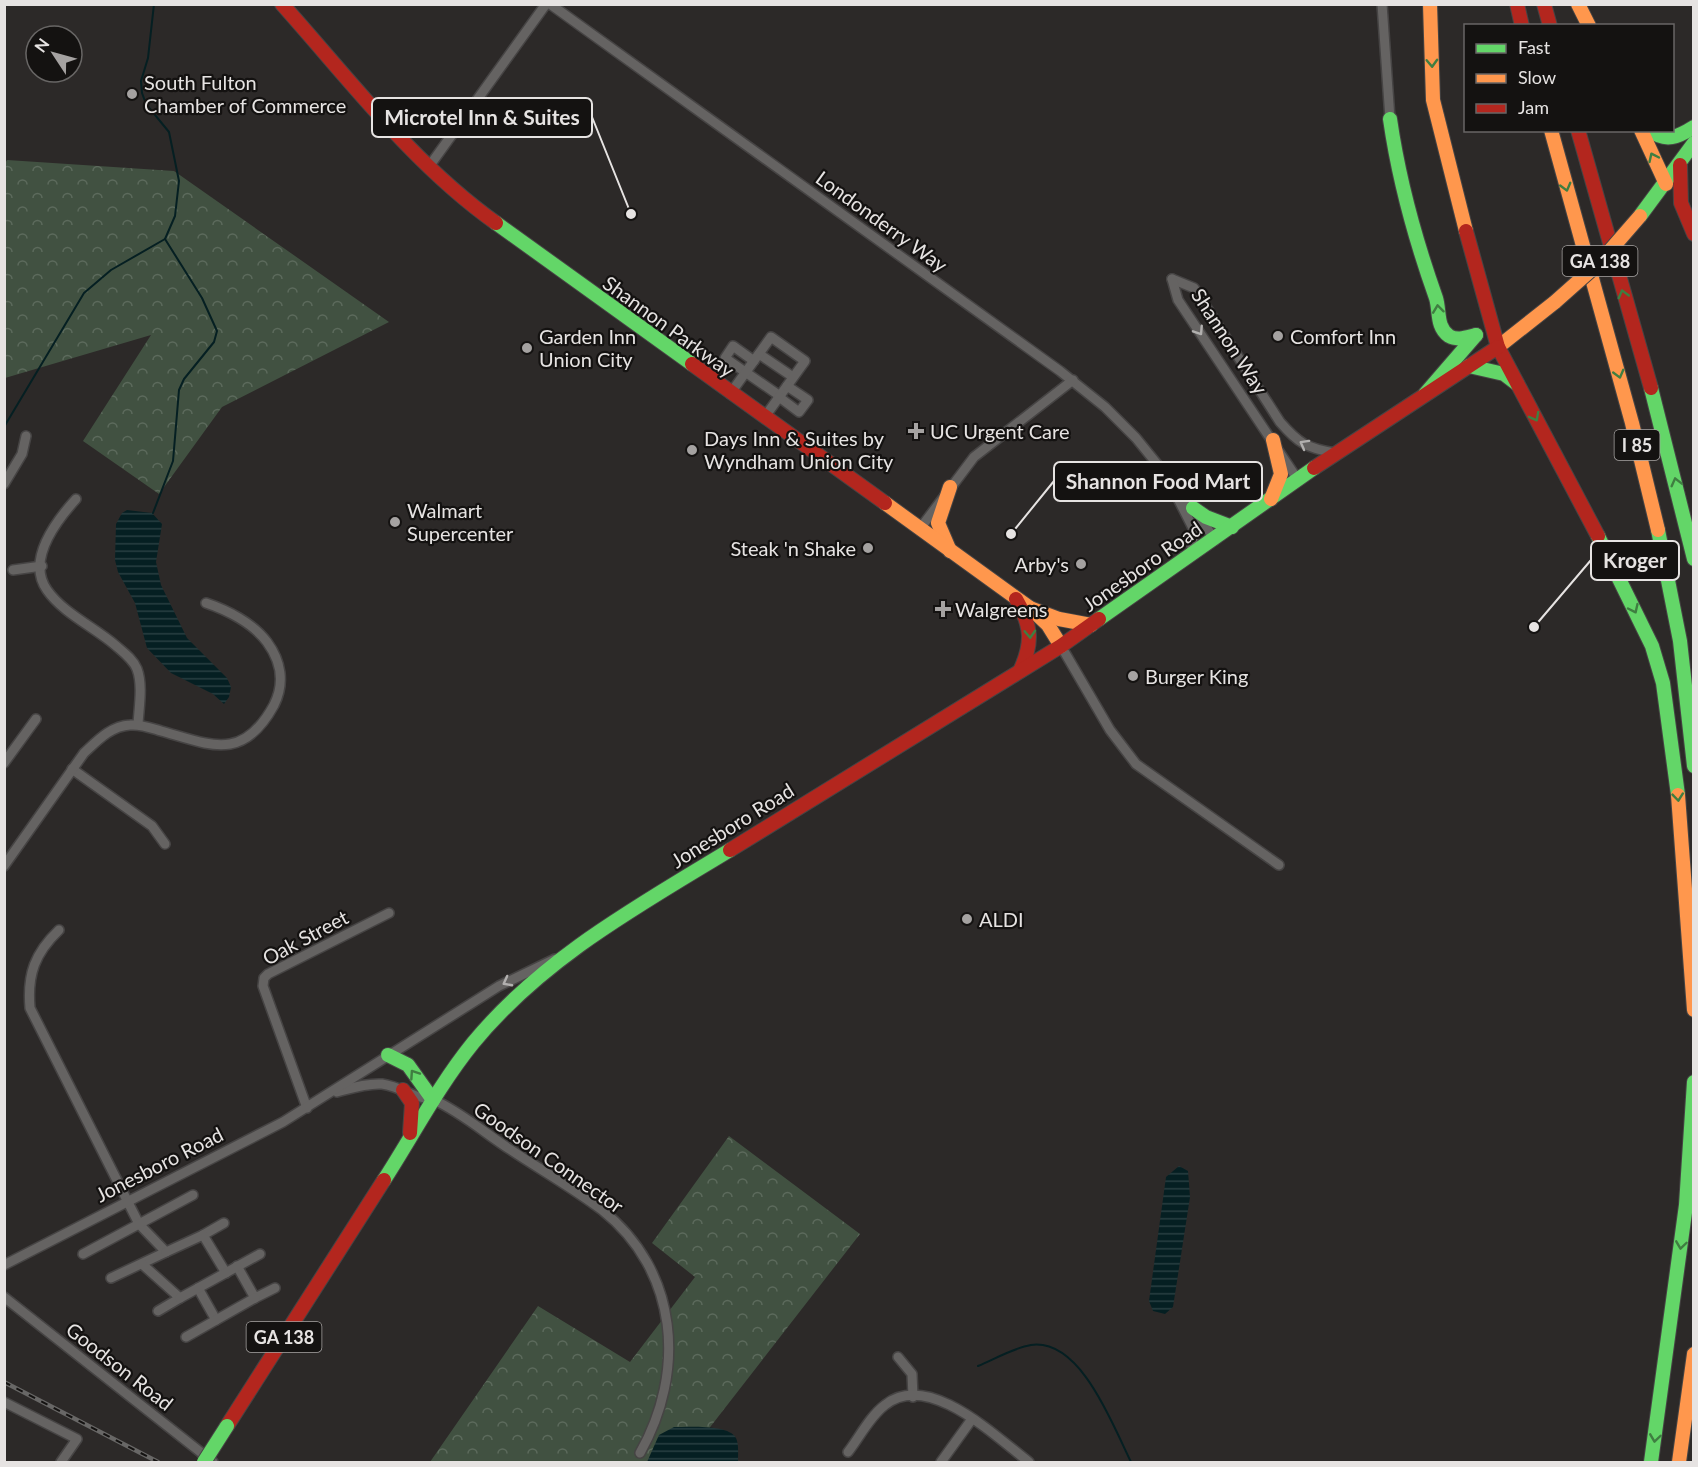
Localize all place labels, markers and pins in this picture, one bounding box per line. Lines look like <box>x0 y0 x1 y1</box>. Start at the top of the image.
place label: South Fulton Chamber of Commerce <box>144 70 346 117</box>
marker: South Fulton Chamber of Commerce <box>125 87 139 101</box>
callout: Microtel Inn & Suites <box>372 98 592 137</box>
place label: Garden Inn Union City <box>539 324 636 371</box>
place label: Comfort Inn <box>1290 324 1396 348</box>
marker: Comfort Inn <box>1271 329 1285 343</box>
marker: Garden Inn Union City <box>520 341 534 355</box>
place label: UC Urgent Care <box>930 419 1070 443</box>
marker: UC Urgent Care <box>907 422 925 440</box>
place label: Days Inn & Suites by Wyndham Union City <box>704 426 894 473</box>
marker: Days Inn & Suites by Wyndham Union City <box>685 443 699 457</box>
callout: Shannon Food Mart <box>1054 462 1262 501</box>
place label: Walmart Supercenter <box>407 498 514 545</box>
marker: Walmart Supercenter <box>388 515 402 529</box>
place label: Steak 'n Shake <box>730 536 856 560</box>
marker: Steak 'n Shake <box>861 541 875 555</box>
callout: Kroger <box>1591 541 1679 580</box>
place label: Arby's <box>1014 552 1069 576</box>
marker: Arby's <box>1074 557 1088 571</box>
place label: Walgreens <box>955 597 1047 621</box>
marker: Walgreens <box>936 602 950 616</box>
place label: Burger King <box>1145 664 1248 688</box>
marker: Burger King <box>1126 669 1140 683</box>
place label: ALDI <box>979 907 1024 931</box>
marker: ALDI <box>960 912 974 926</box>

